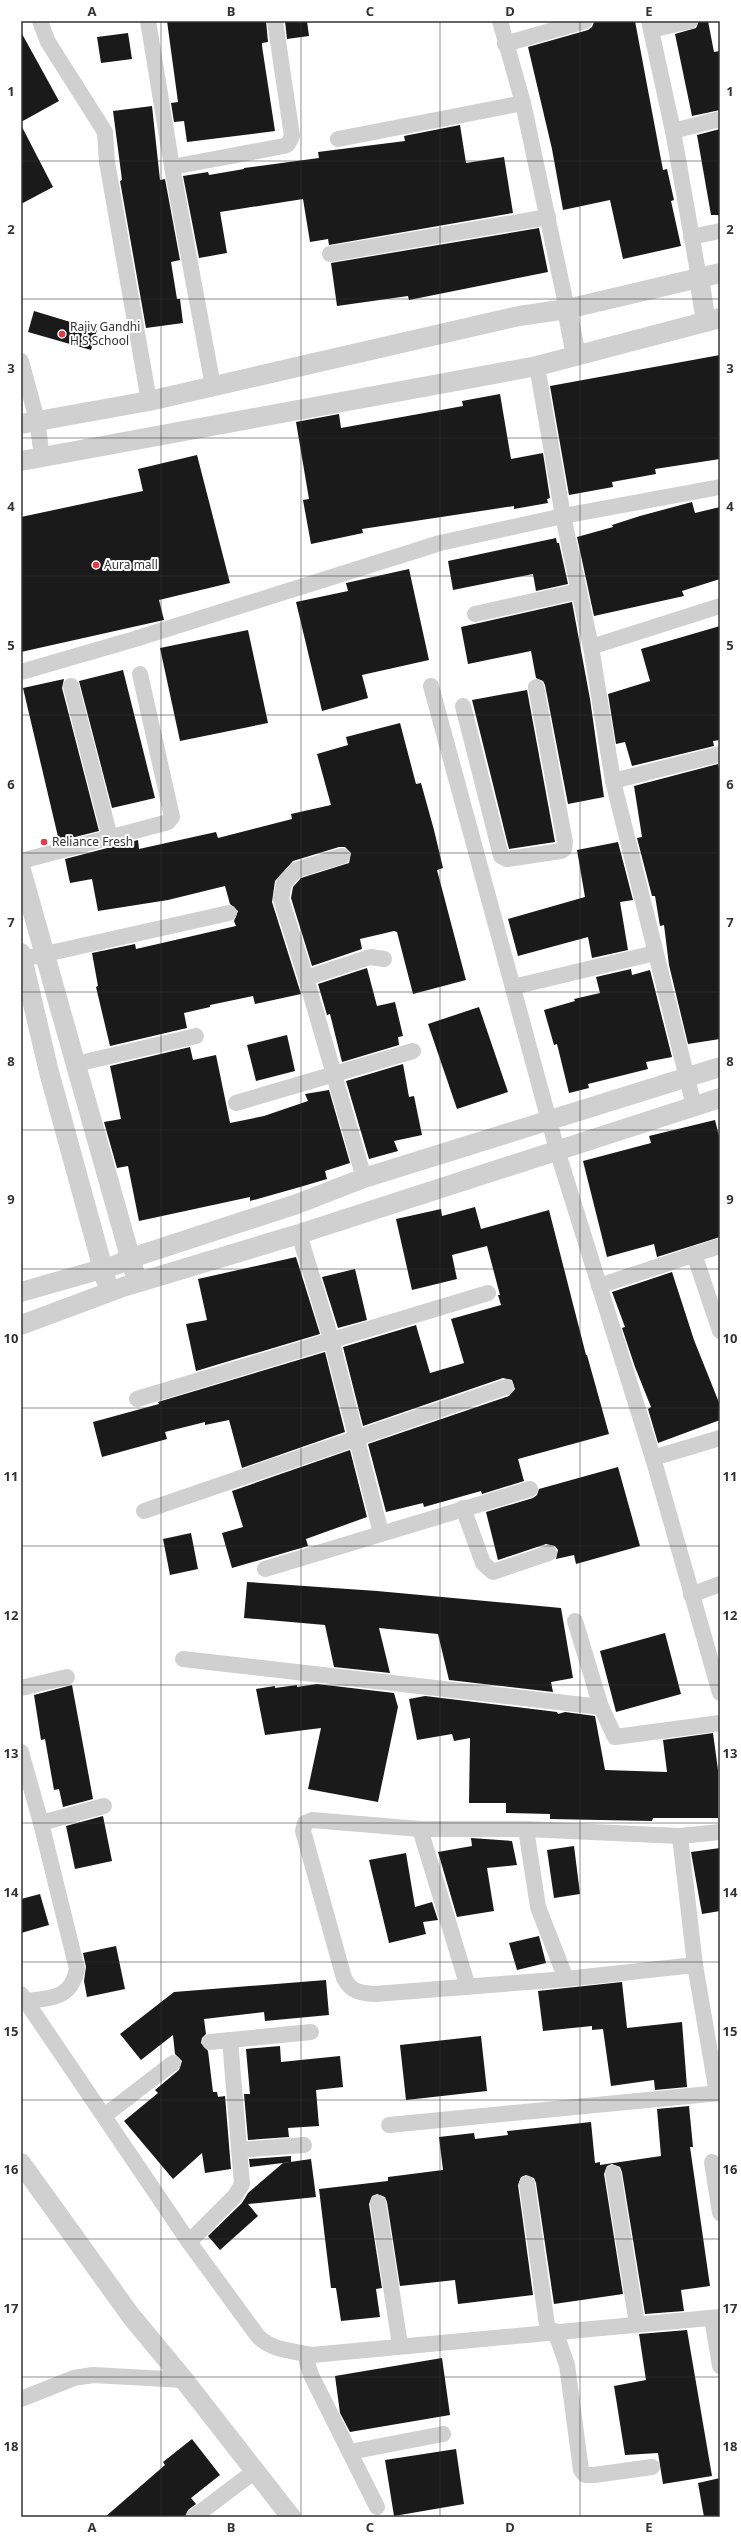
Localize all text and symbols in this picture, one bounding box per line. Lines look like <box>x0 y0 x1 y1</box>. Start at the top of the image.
text: A <box>88 2 97 20</box>
text: B <box>227 2 235 20</box>
text: C <box>366 2 374 20</box>
text: D <box>505 2 515 20</box>
text: E <box>645 2 653 20</box>
text: 1 <box>7 82 15 100</box>
text: 1 <box>726 82 734 100</box>
text: 2 <box>7 220 15 238</box>
text: 2 <box>726 220 734 238</box>
place label: Rajiv Gandhi H S School <box>70 318 140 349</box>
marker: Rajiv Gandhi H S School <box>57 329 67 339</box>
text: 3 <box>7 359 15 377</box>
text: 3 <box>726 359 734 377</box>
text: 4 <box>7 497 15 515</box>
text: 4 <box>726 497 734 515</box>
place label: Aura mall <box>104 556 158 573</box>
marker: Aura mall <box>91 560 101 570</box>
text: 5 <box>7 636 15 654</box>
text: 5 <box>726 636 734 654</box>
text: 6 <box>7 775 15 793</box>
text: 6 <box>726 775 734 793</box>
place label: Reliance Fresh <box>52 833 133 850</box>
marker: Reliance Fresh <box>39 837 49 847</box>
text: 7 <box>7 913 15 931</box>
text: 7 <box>726 913 734 931</box>
text: 8 <box>7 1052 15 1070</box>
text: 8 <box>726 1052 734 1070</box>
text: 9 <box>7 1190 15 1208</box>
text: 9 <box>726 1190 734 1208</box>
text: 10 <box>4 1329 18 1347</box>
text: 10 <box>723 1329 737 1347</box>
text: 11 <box>4 1467 18 1485</box>
text: 11 <box>723 1467 737 1485</box>
text: 12 <box>4 1606 18 1624</box>
text: 12 <box>723 1606 737 1624</box>
text: 13 <box>4 1744 18 1762</box>
text: 13 <box>723 1744 737 1762</box>
text: 14 <box>4 1883 19 1901</box>
text: 14 <box>723 1883 738 1901</box>
text: 15 <box>4 2022 18 2040</box>
text: 15 <box>723 2022 737 2040</box>
text: 16 <box>4 2160 18 2178</box>
text: 16 <box>723 2160 737 2178</box>
text: 17 <box>4 2299 18 2317</box>
text: 17 <box>723 2299 737 2317</box>
text: 18 <box>4 2437 18 2455</box>
text: 18 <box>723 2437 737 2455</box>
text: A <box>88 2518 97 2536</box>
text: B <box>227 2518 235 2536</box>
text: C <box>366 2518 374 2536</box>
text: D <box>505 2518 515 2536</box>
text: E <box>645 2518 653 2536</box>

